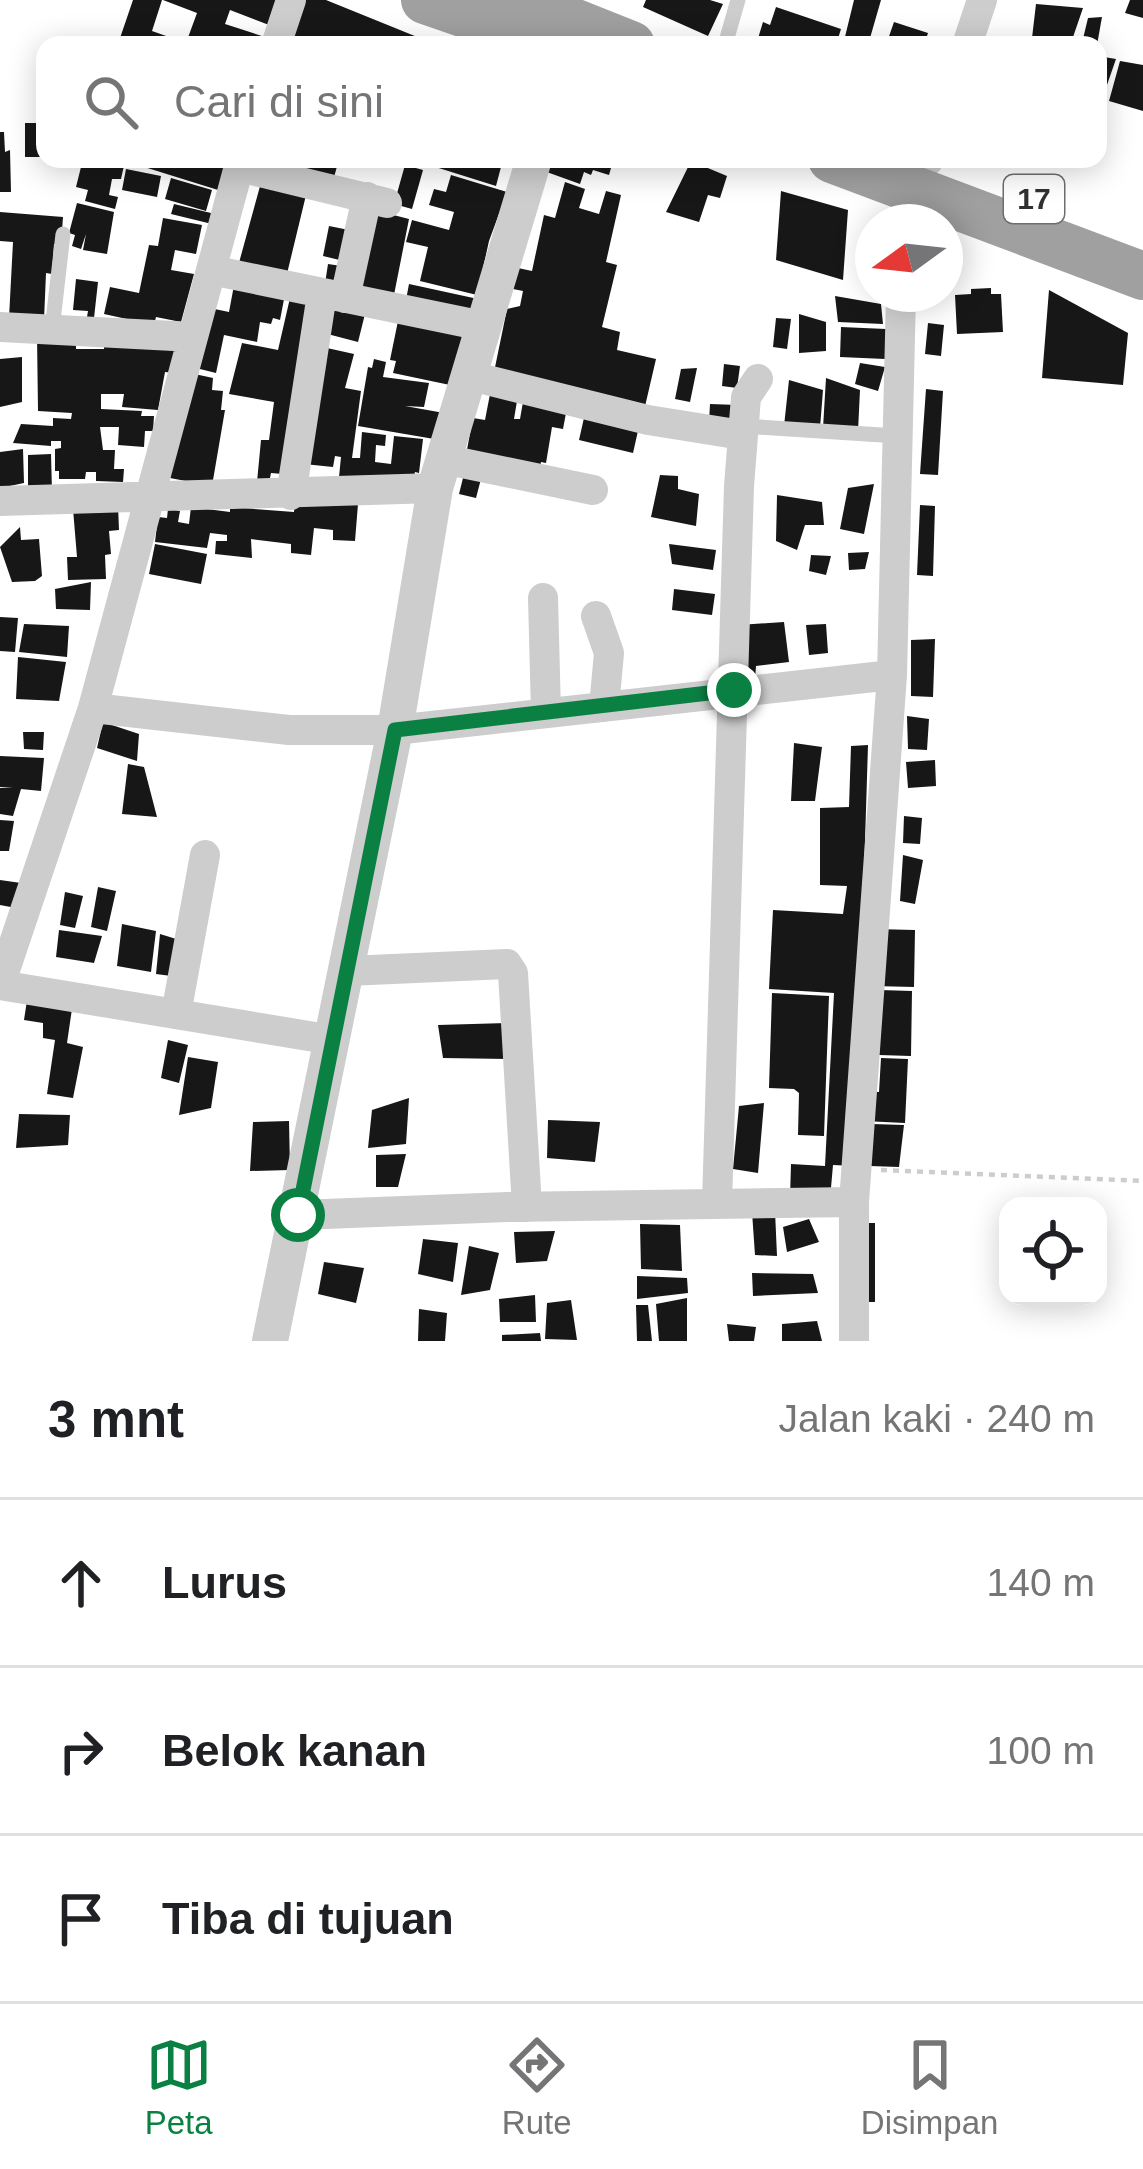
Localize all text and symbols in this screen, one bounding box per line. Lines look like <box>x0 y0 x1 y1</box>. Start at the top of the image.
search box <box>36 36 1107 168</box>
icon: search <box>78 69 144 135</box>
text: Cari di sini <box>174 76 384 127</box>
road number: 17 <box>1004 175 1064 223</box>
north arrow <box>855 204 963 312</box>
route end <box>707 663 761 717</box>
route start <box>271 1188 325 1242</box>
map controls <box>999 1197 1107 1305</box>
button: locate <box>999 1197 1107 1305</box>
text: 3 mnt <box>48 1391 184 1448</box>
text: Jalan kaki · 240 m <box>779 1397 1095 1440</box>
icon: ahead <box>48 1550 114 1616</box>
text: Lurus <box>162 1557 287 1608</box>
text: 140 m <box>987 1561 1095 1604</box>
icon: right <box>48 1718 114 1784</box>
text: Belok kanan <box>162 1725 427 1776</box>
text: 100 m <box>987 1729 1095 1772</box>
icon: arrive <box>48 1886 114 1952</box>
text: Tiba di tujuan <box>162 1893 454 1944</box>
tab: Peta <box>145 2032 213 2142</box>
tab: Rute <box>502 2032 572 2142</box>
tab: Disimpan <box>861 2032 998 2142</box>

